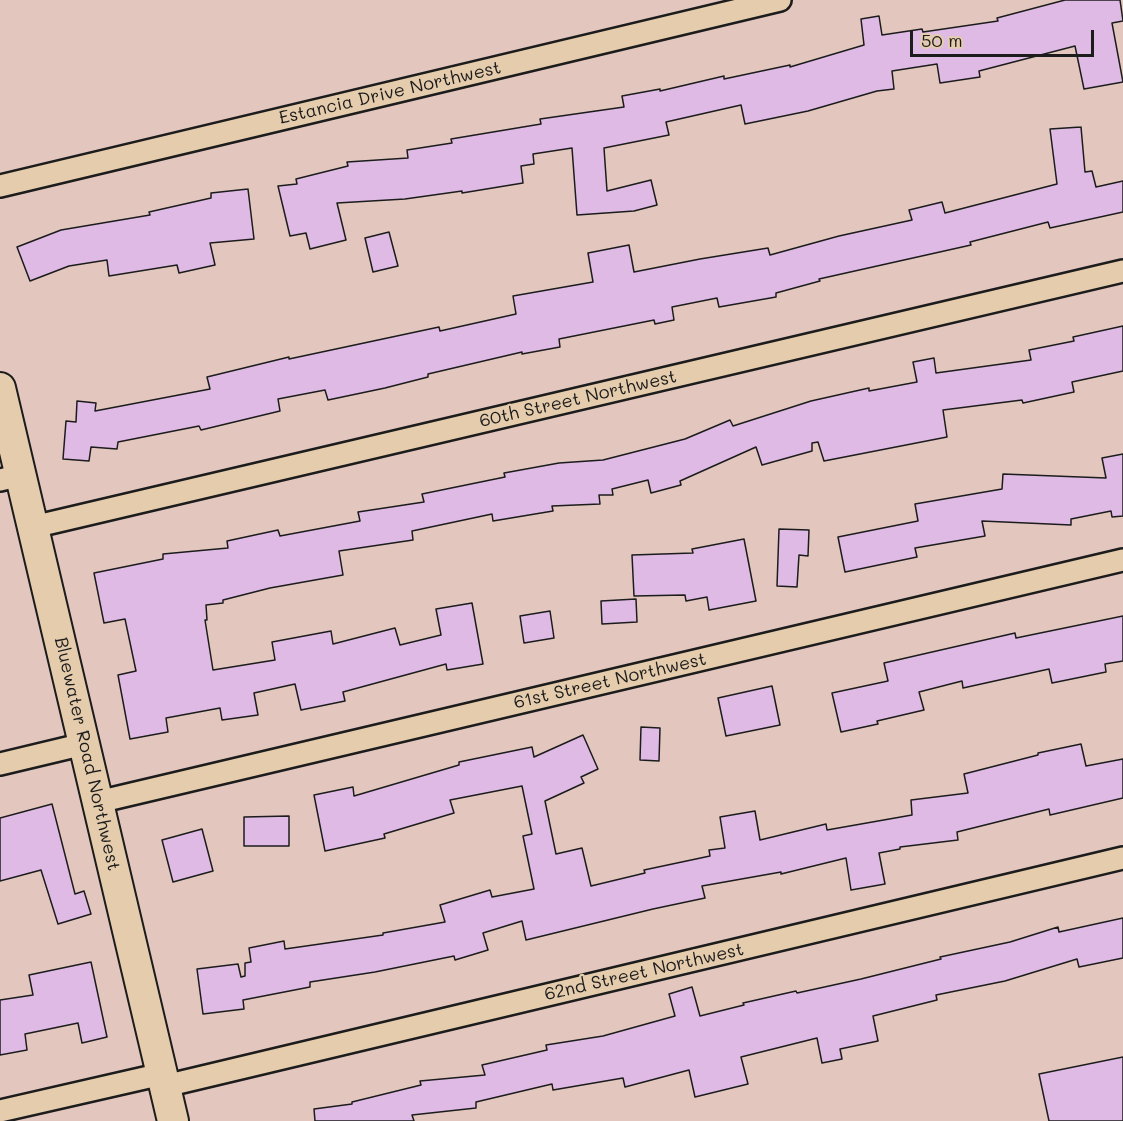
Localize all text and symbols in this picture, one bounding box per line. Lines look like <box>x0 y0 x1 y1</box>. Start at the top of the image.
scale bar <box>913 18 1098 56</box>
text: 50 m <box>921 28 963 52</box>
street label: Estancia Drive Northwest <box>277 57 503 129</box>
street label: 60th Street Northwest <box>477 366 679 432</box>
street label: Bluewater Road Northwest <box>50 635 124 873</box>
street label: 61st Street Northwest <box>511 648 709 714</box>
street label: 62nd Street Northwest <box>542 939 746 1005</box>

